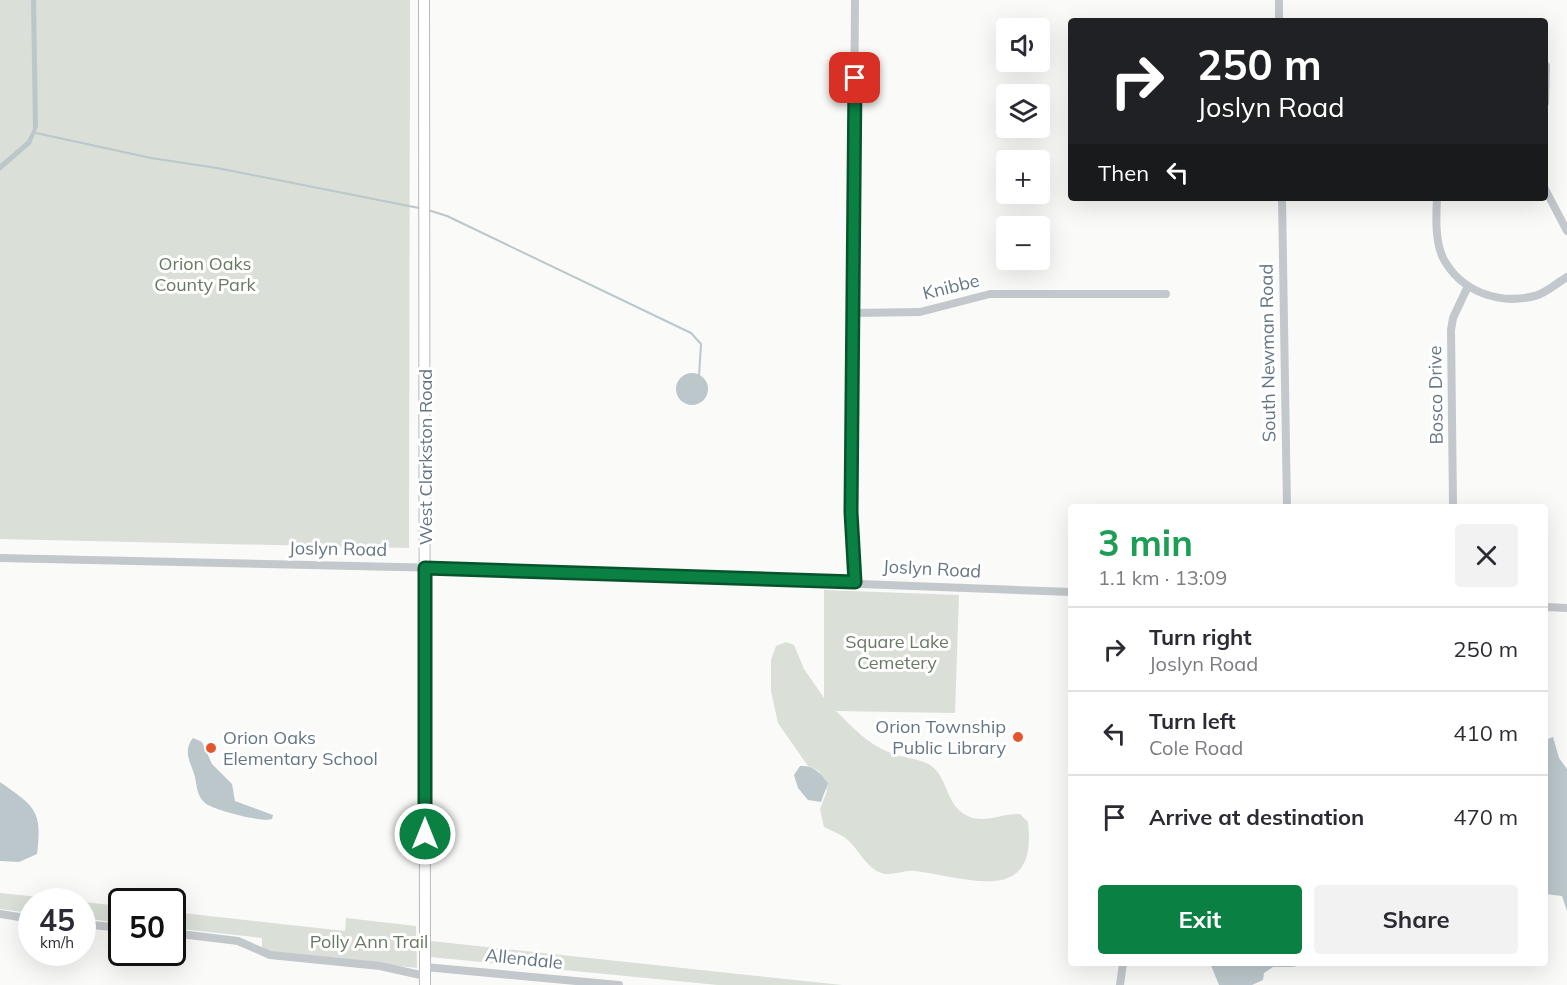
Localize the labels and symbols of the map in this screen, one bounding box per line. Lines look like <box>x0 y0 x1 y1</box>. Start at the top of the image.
pin <box>829 52 880 103</box>
park label: Orion Oaks County Park <box>154 252 256 296</box>
street label: South Newman Road <box>1254 264 1281 442</box>
street label: Knibbe <box>920 268 982 305</box>
street label: Bosco Drive <box>1423 345 1448 445</box>
street label: West Clarkston Road <box>414 369 437 545</box>
street label: Joslyn Road <box>289 536 387 561</box>
street label: Joslyn Road <box>882 554 982 583</box>
park label: Square Lake Cemetery <box>845 630 949 674</box>
place label: Orion Township Public Library <box>875 715 1006 759</box>
place label: Orion Oaks Elementary School <box>223 726 378 770</box>
marker: Orion Township Public Library <box>1011 730 1025 744</box>
marker: Orion Oaks Elementary School <box>204 741 218 755</box>
position arrow <box>393 802 457 866</box>
speed limit sign: 50 <box>108 888 186 966</box>
park label: Polly Ann Trail <box>310 930 428 953</box>
street label: Allendale <box>484 943 564 974</box>

